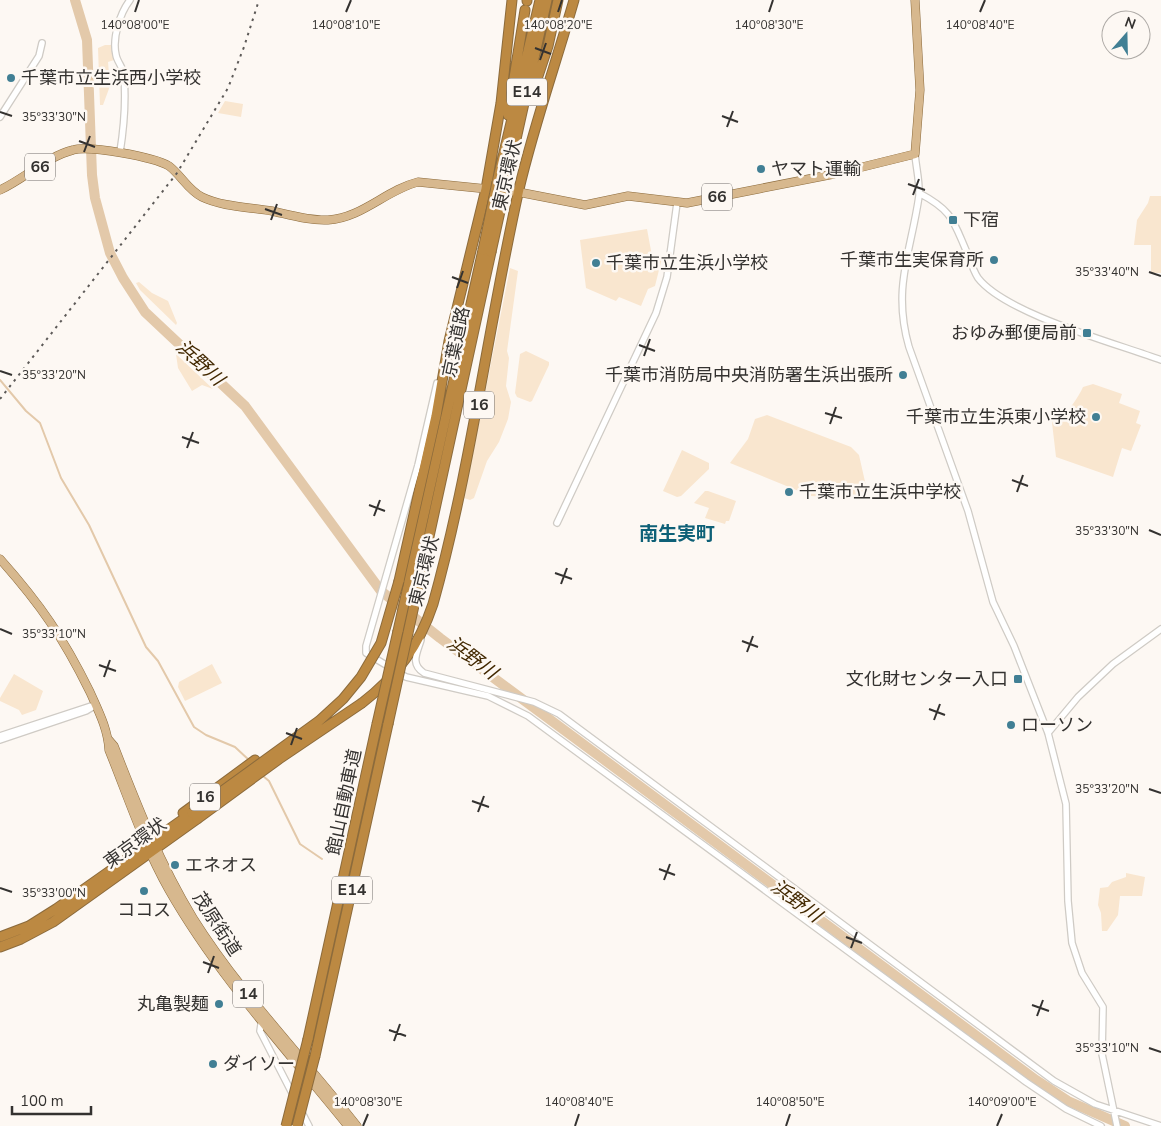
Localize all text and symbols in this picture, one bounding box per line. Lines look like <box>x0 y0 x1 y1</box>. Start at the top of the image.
north arrow <box>1101 10 1151 60</box>
text: N <box>1122 13 1138 34</box>
text: 140°08'00"E <box>100 17 170 33</box>
text: 140°08'10"E <box>311 17 381 33</box>
text: 140°08'20"E <box>523 17 593 33</box>
text: 140°08'30"E <box>734 17 804 33</box>
text: 140°08'40"E <box>945 17 1015 33</box>
place label: 千葉市立生浜西小学校 <box>21 66 201 90</box>
marker: 千葉市立生浜西小学校 <box>5 72 17 84</box>
road number: E14 <box>507 78 547 105</box>
text: 35°33'30"N <box>22 109 86 125</box>
street label: 東京環状 <box>487 137 527 213</box>
road number: 66 <box>25 154 55 180</box>
place label: ヤマト運輸 <box>771 157 861 181</box>
marker: ヤマト運輸 <box>755 163 767 175</box>
road number: 66 <box>702 183 732 210</box>
place label: 下宿 <box>963 208 999 232</box>
marker: 下宿 <box>947 214 959 226</box>
place label: 千葉市生実保育所 <box>840 248 984 272</box>
place label: 千葉市立生浜小学校 <box>606 251 768 275</box>
marker: 千葉市生実保育所 <box>988 254 1000 266</box>
marker: 千葉市立生浜小学校 <box>590 257 602 269</box>
text: 35°33'40"N <box>1075 264 1139 280</box>
street label: 京葉道路 <box>437 304 475 380</box>
place label: おゆみ郵便局前 <box>951 321 1077 345</box>
marker: おゆみ郵便局前 <box>1081 327 1093 339</box>
water label: 浜野川 <box>170 334 231 393</box>
place label: 千葉市消防局中央消防署生浜出張所 <box>605 363 893 387</box>
text: 35°33'20"N <box>22 367 86 383</box>
marker: 千葉市消防局中央消防署生浜出張所 <box>897 369 909 381</box>
road number: 16 <box>464 392 494 418</box>
place label: 千葉市立生浜東小学校 <box>906 405 1086 429</box>
marker: 千葉市立生浜東小学校 <box>1090 411 1102 423</box>
place label: 千葉市立生浜中学校 <box>799 480 961 504</box>
marker: 千葉市立生浜中学校 <box>783 486 795 498</box>
district label: 南生実町 <box>639 521 715 547</box>
text: 35°33'30"N <box>1075 523 1139 539</box>
street label: 東京環状 <box>404 533 444 609</box>
text: 35°33'10"N <box>22 626 86 642</box>
water label: 浜野川 <box>441 630 504 687</box>
place label: 文化財センター入口 <box>846 667 1008 691</box>
marker: 文化財センター入口 <box>1012 673 1024 685</box>
place label: ローソン <box>1021 713 1093 737</box>
marker: ローソン <box>1005 719 1017 731</box>
street label: 館山自動車道 <box>321 747 367 857</box>
text: 35°33'20"N <box>1075 781 1139 797</box>
road number: 16 <box>190 784 220 810</box>
street label: 東京環状 <box>99 812 171 874</box>
place label: エネオス <box>185 853 257 877</box>
marker: エネオス <box>169 859 181 871</box>
water label: 浜野川 <box>765 873 828 930</box>
road number: E14 <box>332 876 372 904</box>
text: 35°33'00"N <box>22 885 86 901</box>
marker: ココス <box>138 885 150 897</box>
street label: 茂原街道 <box>187 887 247 961</box>
place label: ココス <box>117 898 171 922</box>
road number: 14 <box>233 981 263 1008</box>
place label: 丸亀製麺 <box>137 992 209 1016</box>
marker: 丸亀製麺 <box>213 998 225 1010</box>
text: 35°33'10"N <box>1075 1040 1139 1056</box>
place label: ダイソー <box>223 1052 295 1076</box>
marker: ダイソー <box>207 1058 219 1070</box>
scale bar <box>12 1084 91 1116</box>
text: 100 m <box>20 1091 64 1111</box>
text: 140°08'30"E <box>333 1094 403 1110</box>
text: 140°08'40"E <box>544 1094 614 1110</box>
text: 140°08'50"E <box>755 1094 825 1110</box>
text: 140°09'00"E <box>967 1094 1037 1110</box>

